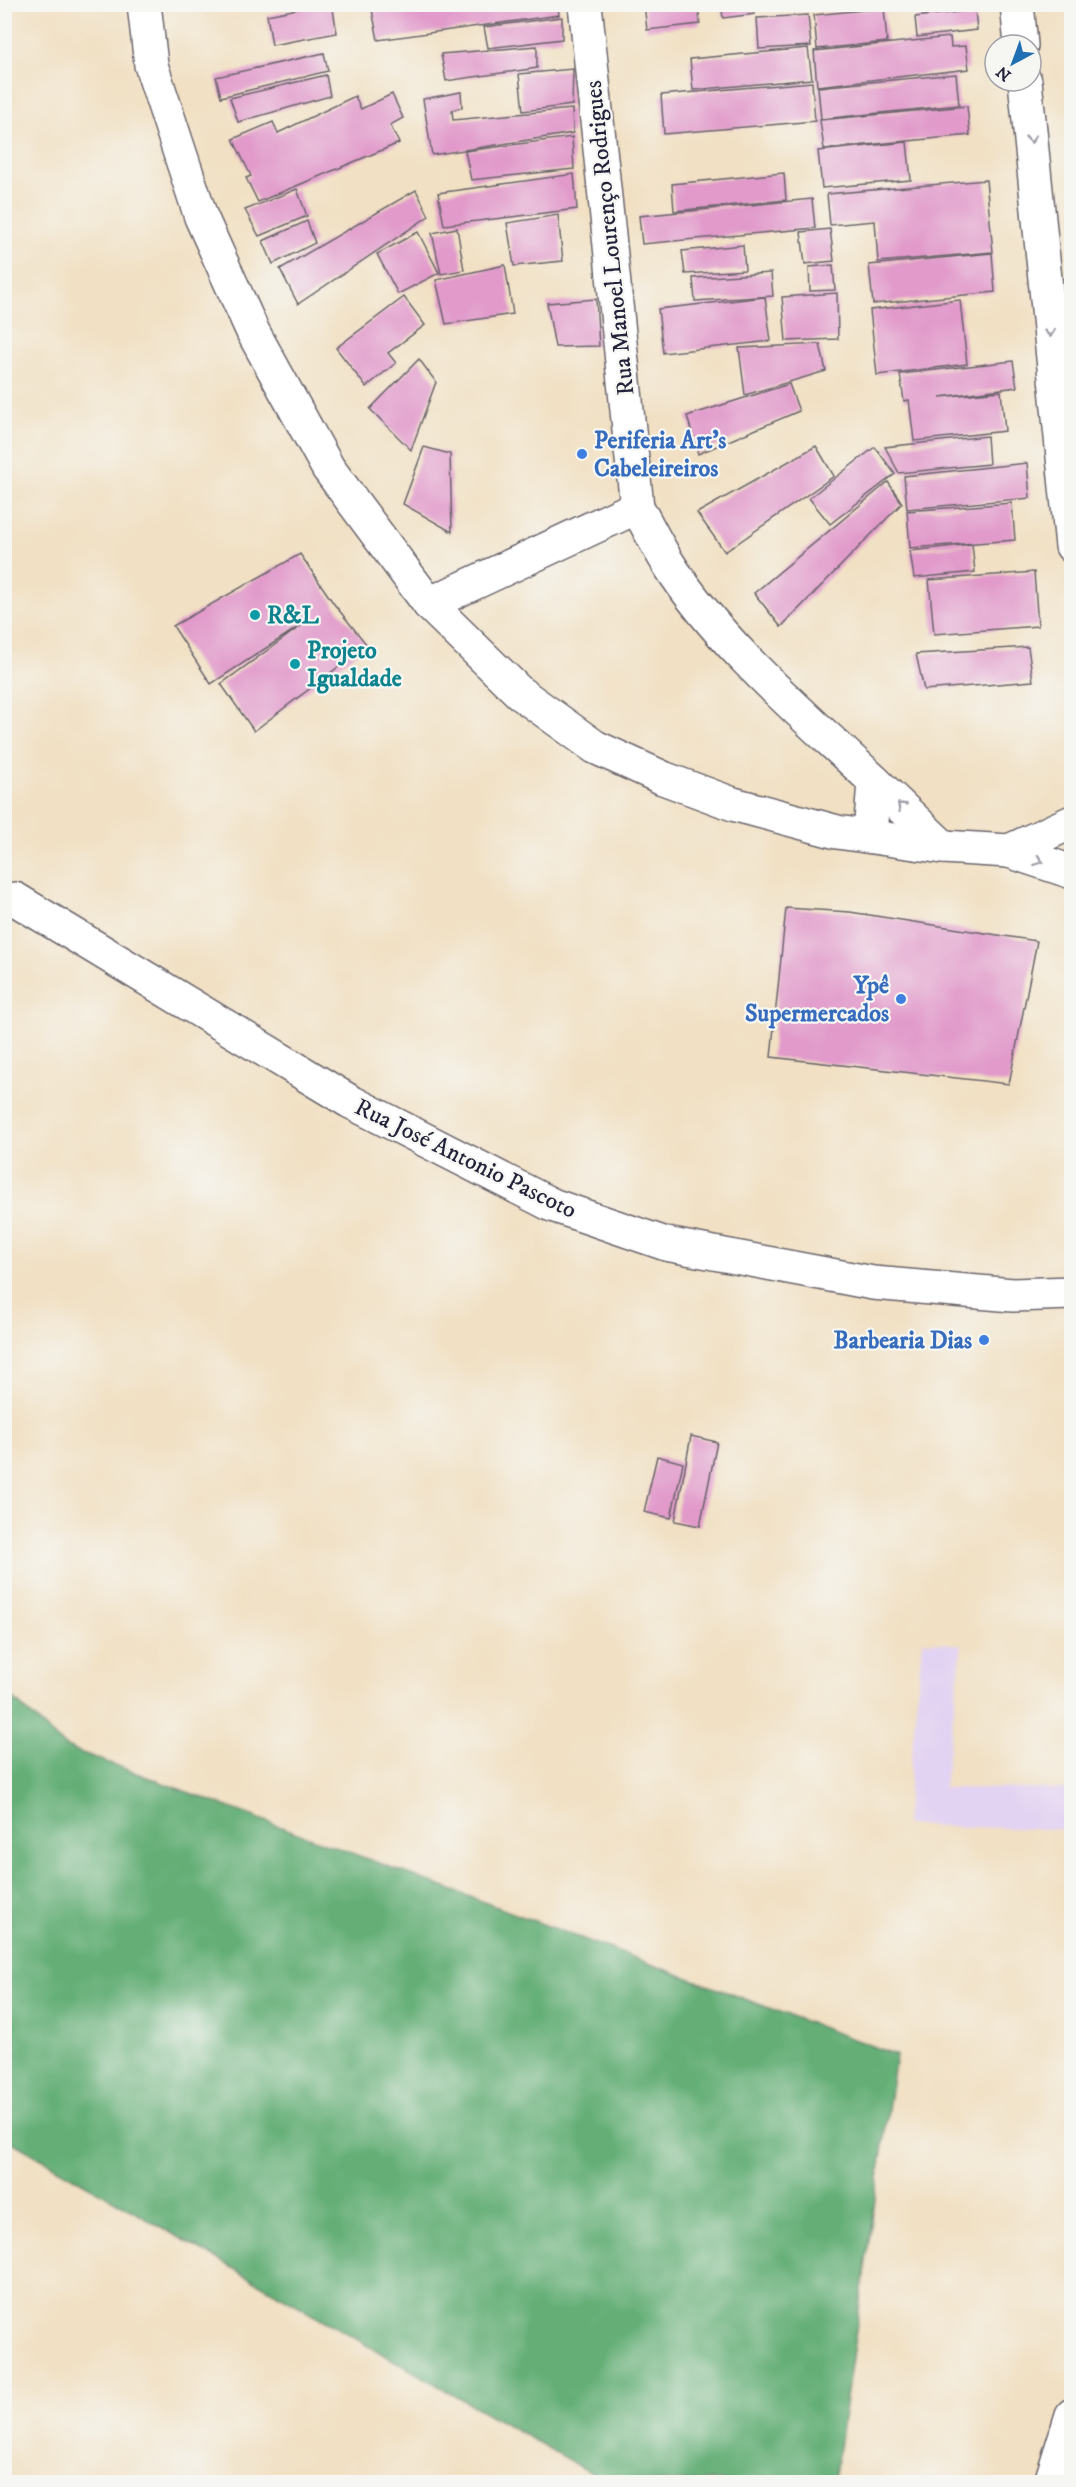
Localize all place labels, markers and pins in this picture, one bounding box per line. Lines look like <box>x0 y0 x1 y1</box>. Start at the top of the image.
place label: Periferia Art's Cabeleireiros <box>594 426 726 484</box>
marker: Periferia Art's Cabeleireiros <box>575 447 589 461</box>
place label: R&L <box>267 601 319 631</box>
marker: R&L <box>248 608 262 622</box>
place label: Projeto Igualdade <box>307 636 402 694</box>
marker: Projeto Igualdade <box>288 657 302 671</box>
place label: Ypê Supermercados <box>745 971 889 1029</box>
marker: Ypê Supermercados <box>894 992 908 1006</box>
place label: Barbearia Dias <box>834 1326 972 1356</box>
marker: Barbearia Dias <box>977 1333 991 1347</box>

